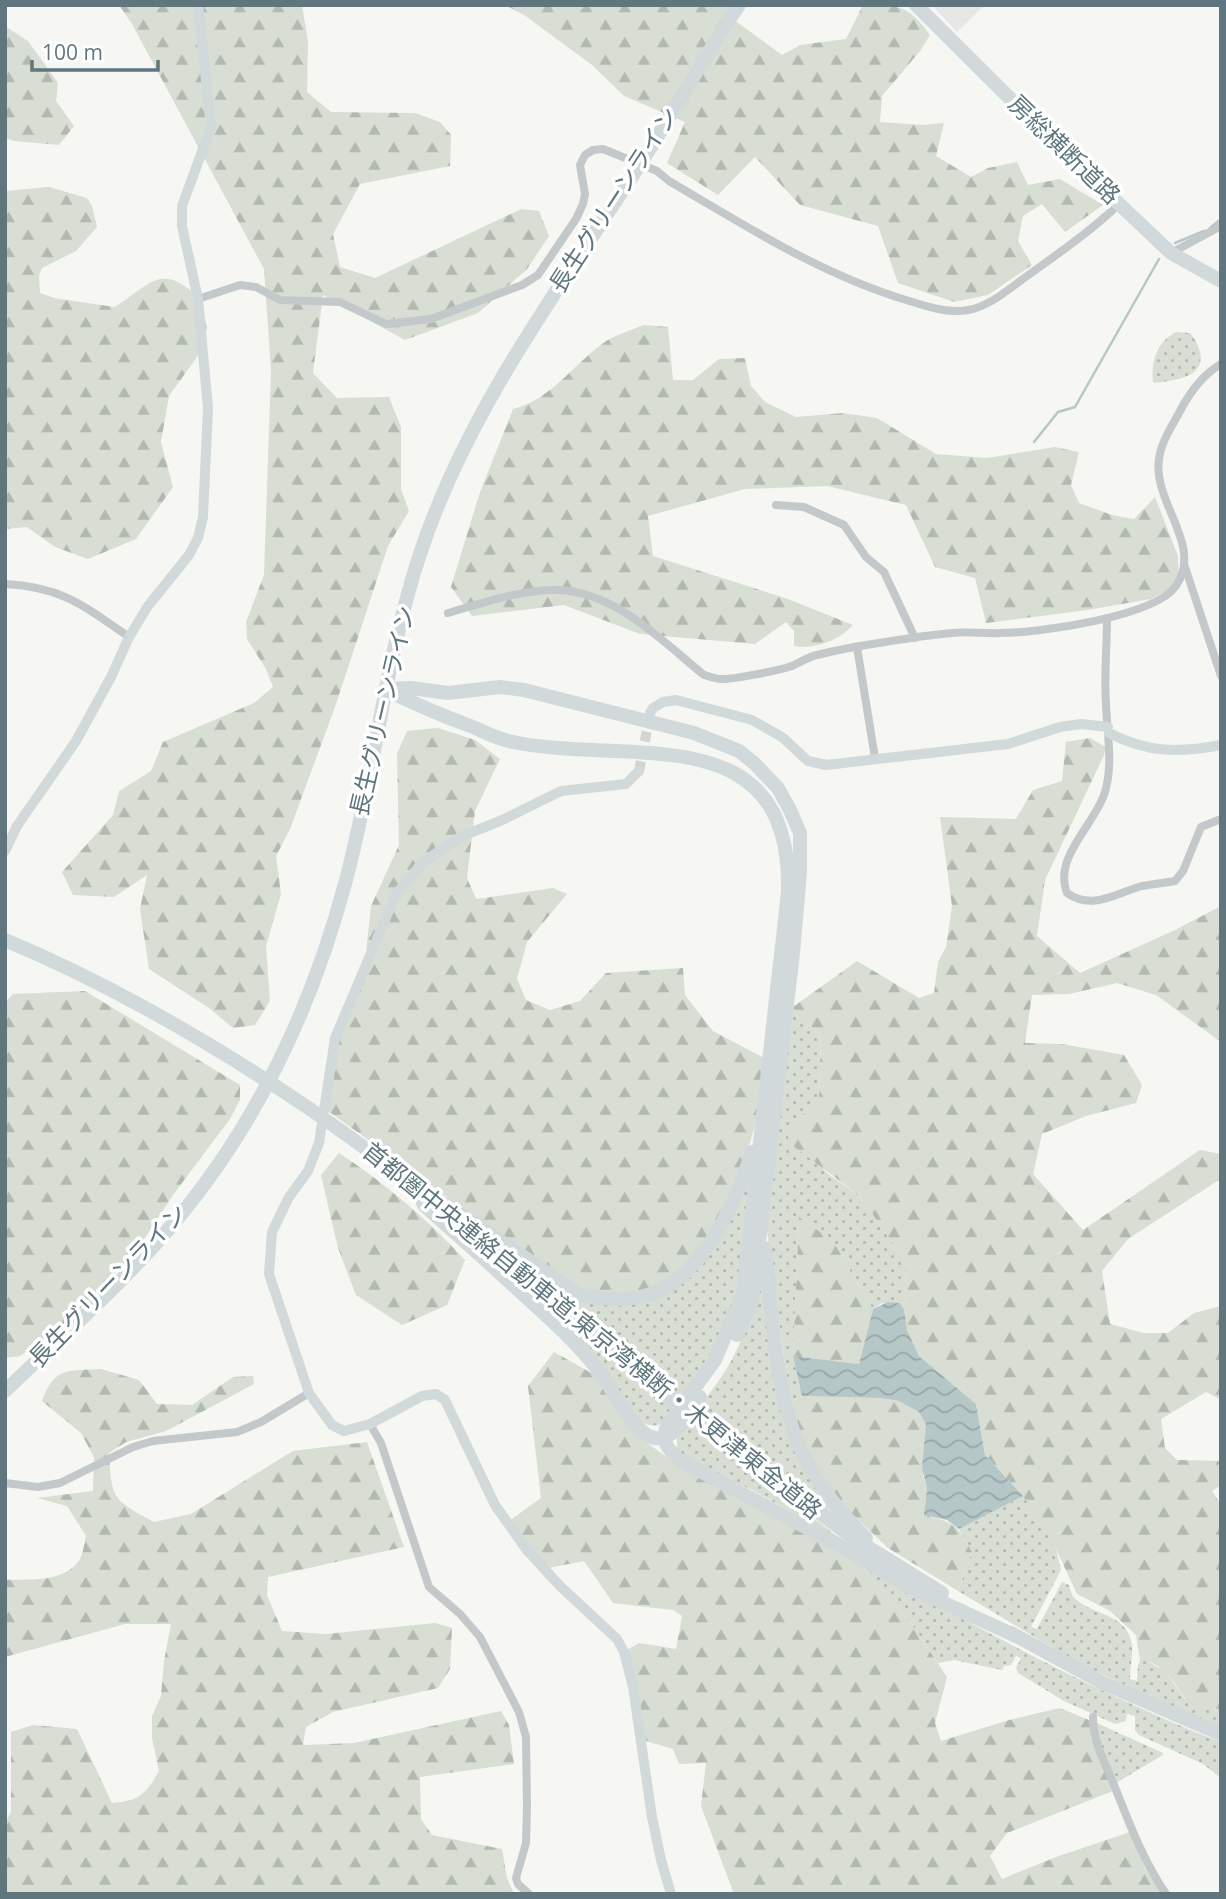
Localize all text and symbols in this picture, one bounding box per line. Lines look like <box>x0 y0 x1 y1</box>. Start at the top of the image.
scale bar <box>32 28 158 72</box>
text: 100 m <box>42 38 103 66</box>
street label: 房総横断道路 <box>1002 87 1128 211</box>
street label: 長生グリーンライン <box>540 100 685 298</box>
street label: 長生グリーンライン <box>341 602 422 819</box>
street label: 首都圏中央連絡自動車道;東京湾横断・木更津東金道路 <box>356 1134 830 1526</box>
street label: 長生グリーンライン <box>20 1196 193 1374</box>

